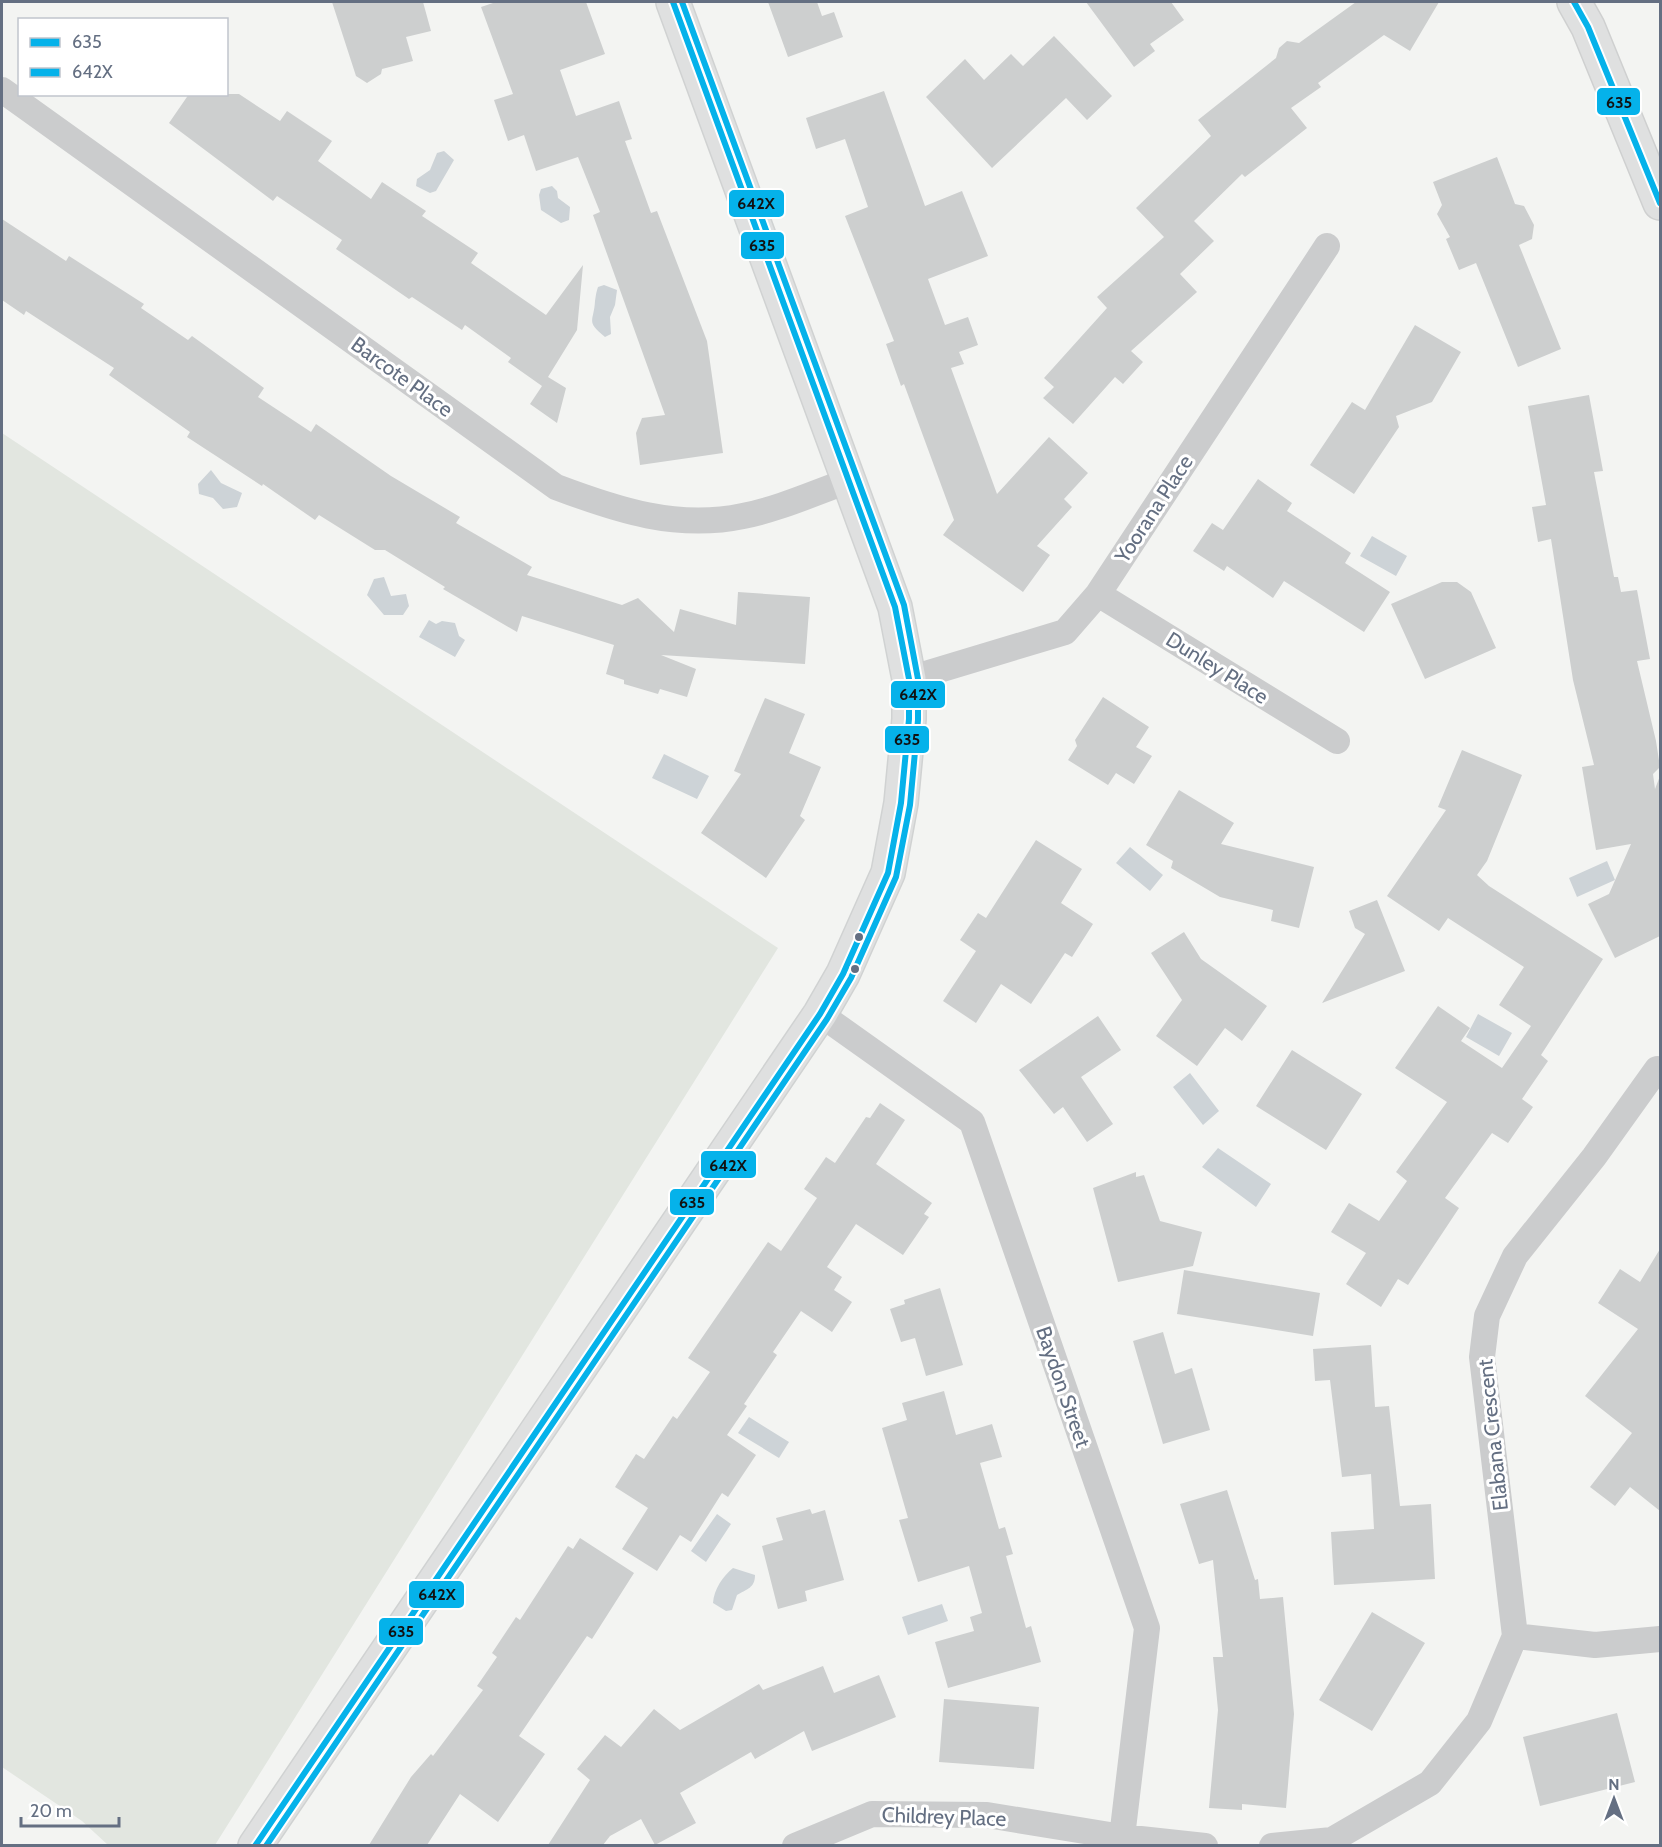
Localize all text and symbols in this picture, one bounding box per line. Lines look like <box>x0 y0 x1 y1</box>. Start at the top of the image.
legend <box>18 18 228 96</box>
text: 635 <box>72 31 102 53</box>
text: 642X <box>72 61 113 83</box>
line badge: 635 <box>1596 87 1641 116</box>
text: 635 <box>1606 93 1632 112</box>
line badge: 642X <box>728 189 785 218</box>
text: 642X <box>737 194 776 213</box>
line badge: 635 <box>740 231 785 260</box>
text: 635 <box>749 236 775 255</box>
street label: Barcote Place <box>347 331 458 422</box>
street label: Yoorana Place <box>1109 450 1198 568</box>
street label: Dunley Place <box>1162 626 1273 709</box>
line badge: 642X <box>890 680 946 709</box>
text: 642X <box>899 685 938 704</box>
line badge: 635 <box>884 725 930 754</box>
text: 635 <box>894 730 920 749</box>
unlabelled marker <box>853 931 865 943</box>
unlabelled marker <box>849 963 861 975</box>
line badge: 642X <box>700 1150 757 1179</box>
text: 642X <box>709 1156 748 1175</box>
line badge: 635 <box>669 1188 715 1216</box>
text: 635 <box>679 1193 705 1212</box>
street label: Baydon Street <box>1031 1323 1096 1451</box>
street label: Elabana Crescent <box>1472 1358 1513 1512</box>
line badge: 642X <box>408 1580 465 1609</box>
text: 642X <box>418 1585 457 1604</box>
line badge: 635 <box>378 1617 424 1646</box>
text: 635 <box>388 1622 414 1641</box>
north arrow <box>1584 1769 1644 1829</box>
text: N <box>1608 1775 1620 1794</box>
scale bar <box>21 1790 118 1828</box>
text: 20 m <box>30 1800 72 1822</box>
street label: Childrey Place <box>881 1802 1007 1831</box>

